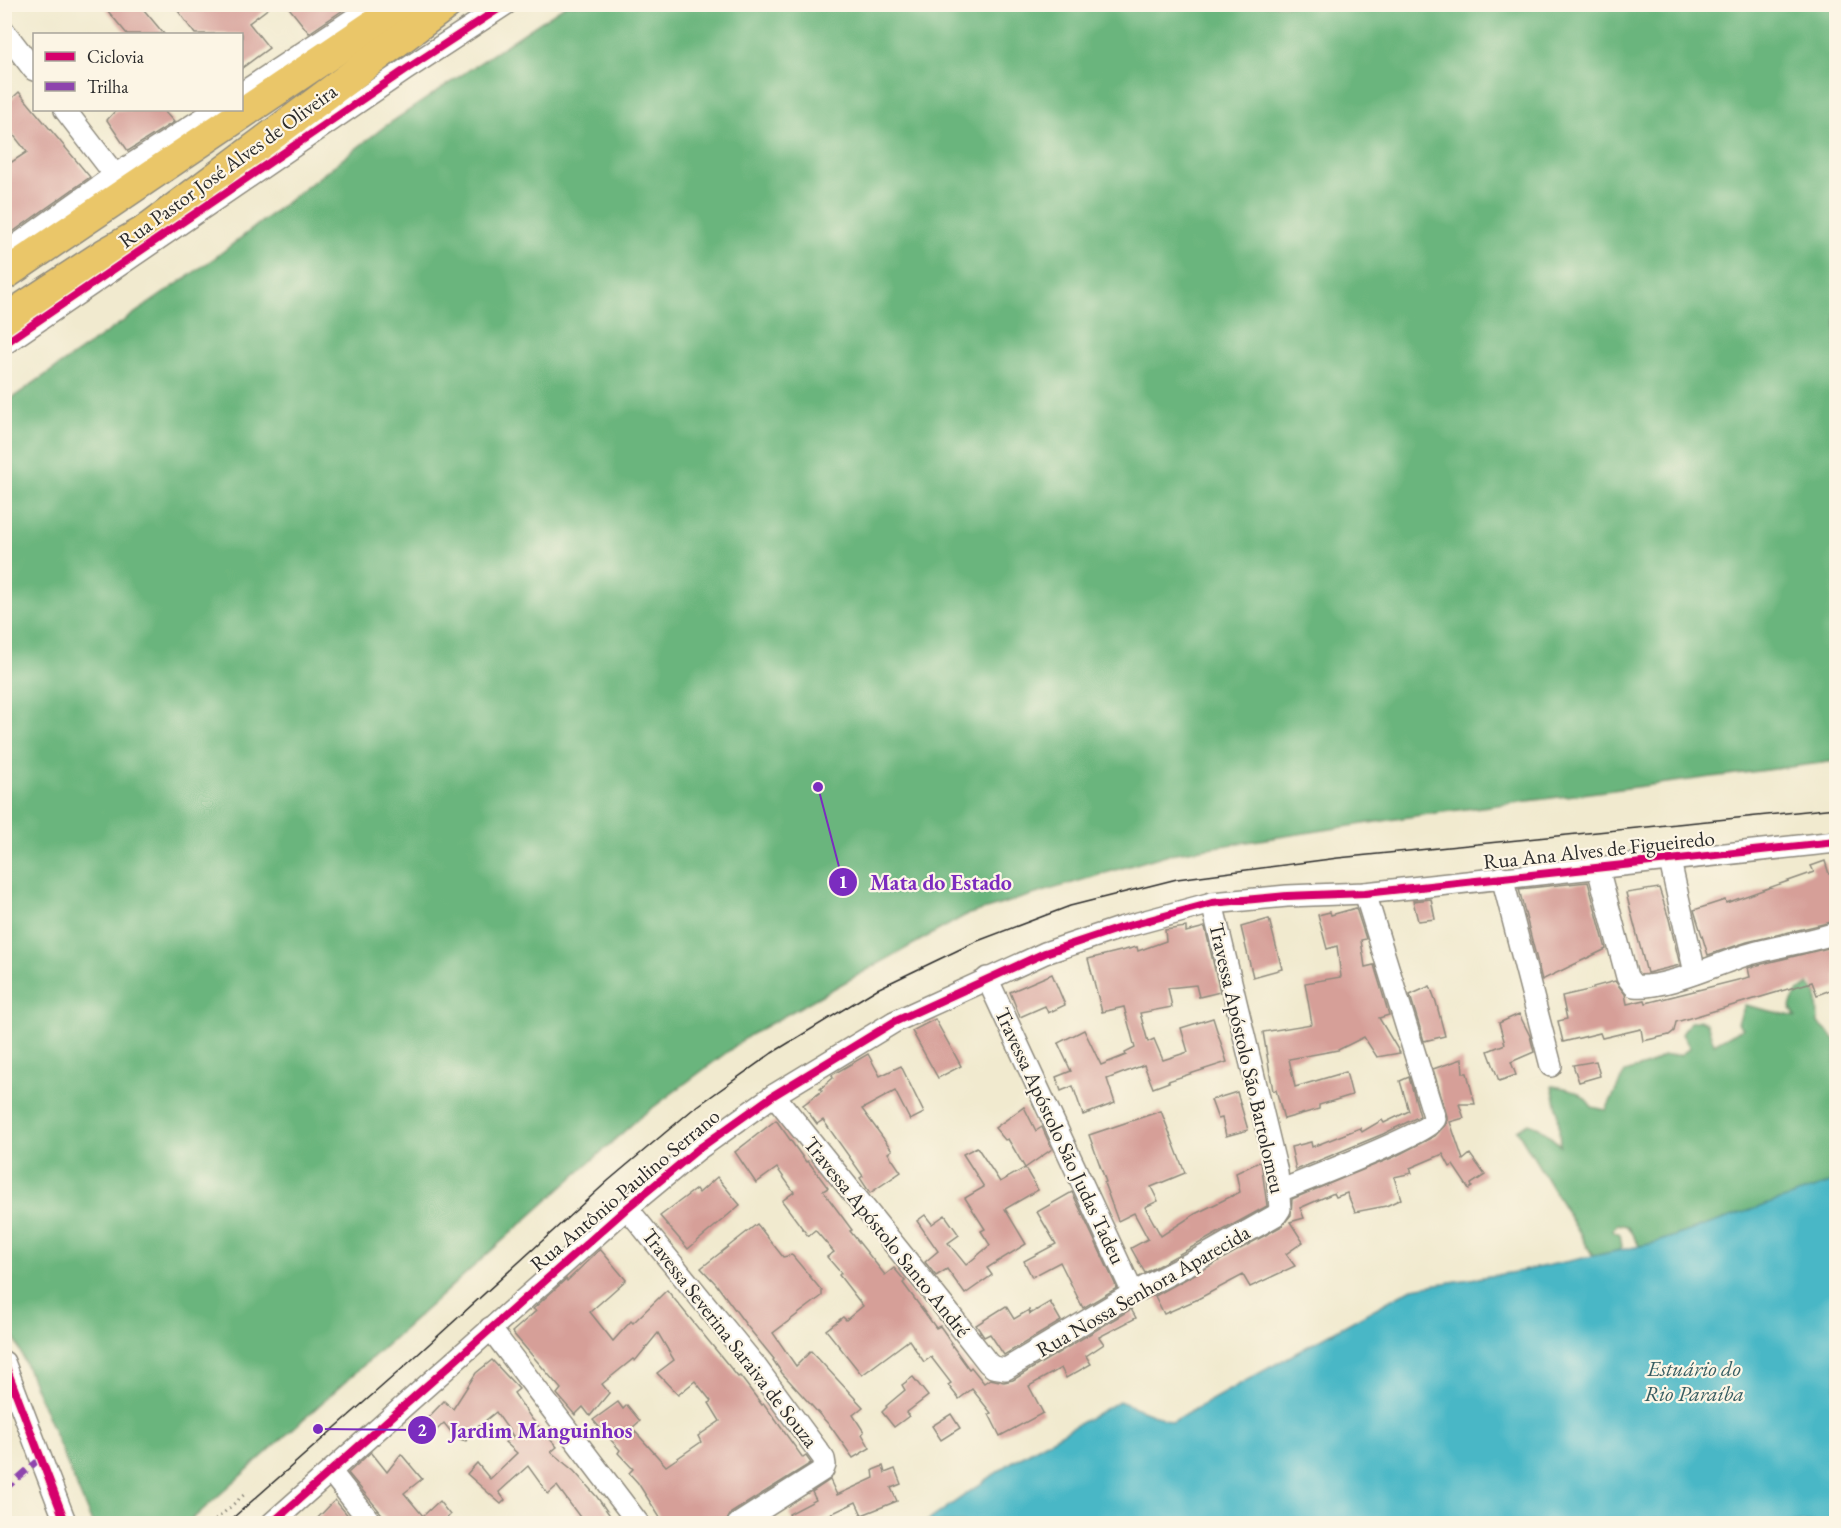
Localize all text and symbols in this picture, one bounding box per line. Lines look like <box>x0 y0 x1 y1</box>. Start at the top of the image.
legend <box>33 33 243 111</box>
text: Ciclovia <box>87 45 145 68</box>
text: Trilha <box>87 75 129 98</box>
street label: Rua Pastor José Alves de Oliveira <box>113 77 343 254</box>
street label: Rua Ana Alves de Figueiredo <box>1482 824 1716 875</box>
callout: Mata do Estado <box>828 862 1024 902</box>
text: Mata do Estado <box>870 868 1012 897</box>
text: 1 <box>838 870 848 893</box>
street label: Travessa Apóstolo São Bartolomeu <box>1203 920 1292 1196</box>
street label: Travessa Apóstolo São Judas Tadeu <box>989 1003 1132 1268</box>
street label: Rua Antônio Paulino Serrano <box>524 1102 725 1277</box>
street label: Travessa Apóstolo Santo André <box>798 1131 977 1343</box>
street label: Rua Nossa Senhora Aparecida <box>1031 1218 1255 1363</box>
street label: Travessa Severina Saraiva de Souza <box>636 1222 825 1453</box>
water label: Estuário do Rio Paraíba <box>1644 1354 1744 1408</box>
callout: Jardim Manguinhos <box>407 1410 644 1450</box>
text: Jardim Manguinhos <box>447 1416 633 1445</box>
text: 2 <box>417 1418 427 1441</box>

